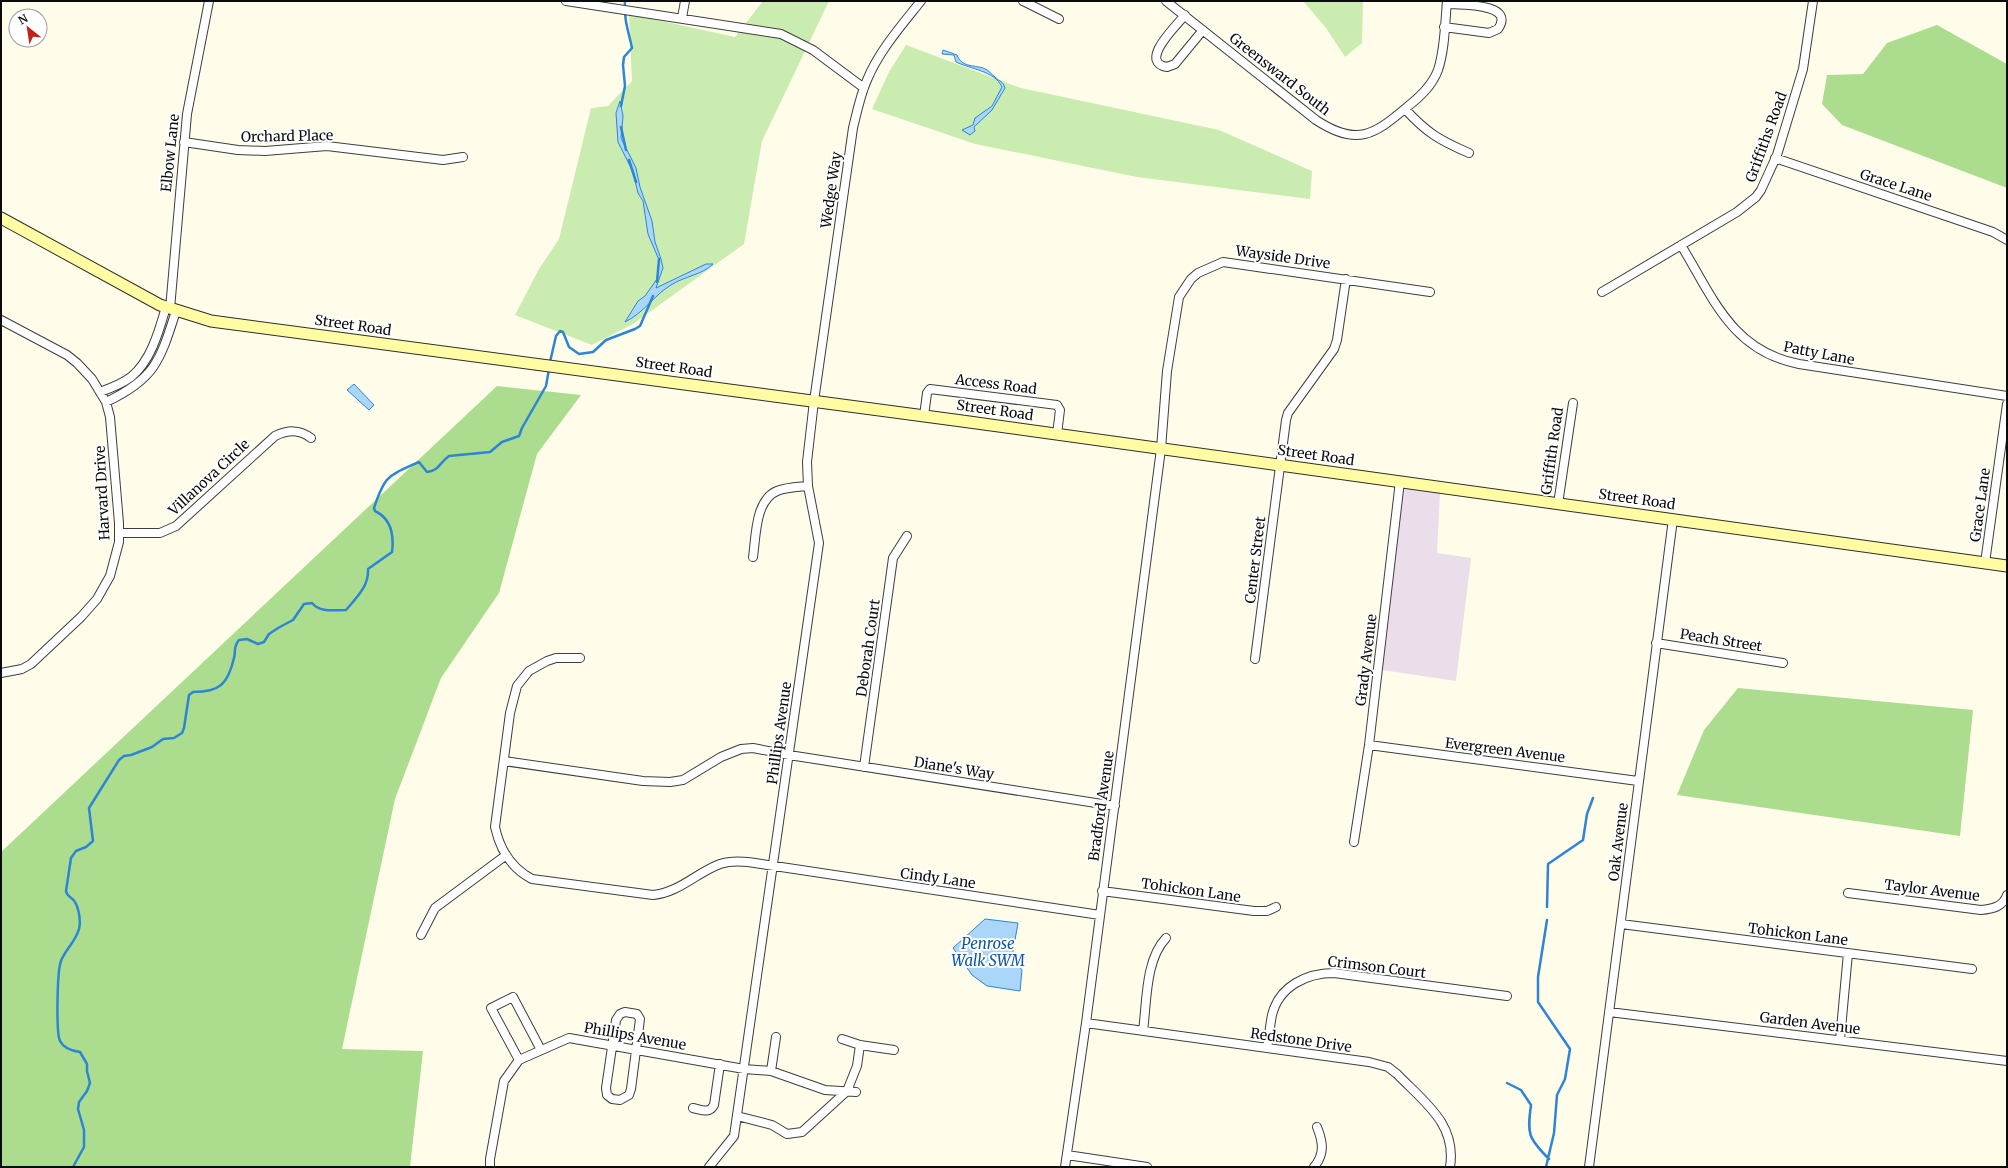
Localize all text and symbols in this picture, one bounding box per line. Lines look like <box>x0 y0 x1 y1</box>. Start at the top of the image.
north arrow <box>8 8 48 48</box>
text: N <box>16 11 31 28</box>
street label: Greensward South <box>1226 29 1334 119</box>
street label: Griffiths Road <box>1741 89 1791 185</box>
street label: Elbow Lane <box>157 113 183 193</box>
street label: Orchard Place <box>241 126 333 146</box>
street label: Wedge Way <box>817 150 845 230</box>
street label: Grace Lane <box>1858 165 1934 205</box>
street label: Wayside Drive <box>1234 241 1331 273</box>
street label: Street Road <box>313 311 393 339</box>
street label: Patty Lane <box>1782 337 1856 369</box>
street label: Street Road <box>634 353 714 381</box>
street label: Access Road <box>953 370 1038 398</box>
street label: Street Road <box>955 396 1035 424</box>
street label: Griffith Road <box>1537 406 1567 496</box>
street label: Villanova Circle <box>164 435 253 520</box>
street label: Street Road <box>1276 441 1356 469</box>
street label: Harvard Drive <box>91 445 113 541</box>
street label: Grace Lane <box>1966 467 1994 543</box>
street label: Street Road <box>1597 485 1677 513</box>
street label: Center Street <box>1241 515 1269 605</box>
street label: Deborah Court <box>852 597 884 698</box>
street label: Grady Avenue <box>1351 613 1381 707</box>
street label: Peach Street <box>1679 625 1764 655</box>
street label: Phillips Avenue <box>763 681 795 785</box>
street label: Evergreen Avenue <box>1444 734 1566 766</box>
street label: Bradford Avenue <box>1084 750 1118 862</box>
street label: Diane's Way <box>913 753 996 783</box>
street label: Oak Avenue <box>1604 802 1632 882</box>
street label: Cindy Lane <box>899 864 977 892</box>
street label: Tohickon Lane <box>1140 874 1242 906</box>
street label: Taylor Avenue <box>1883 875 1981 905</box>
street label: Tohickon Lane <box>1747 919 1849 949</box>
water label: Penrose Walk SWM <box>951 934 1025 970</box>
street label: Crimson Court <box>1327 952 1428 982</box>
street label: Garden Avenue <box>1759 1008 1861 1038</box>
street label: Phillips Avenue <box>582 1018 688 1054</box>
street label: Redstone Drive <box>1249 1024 1353 1056</box>

